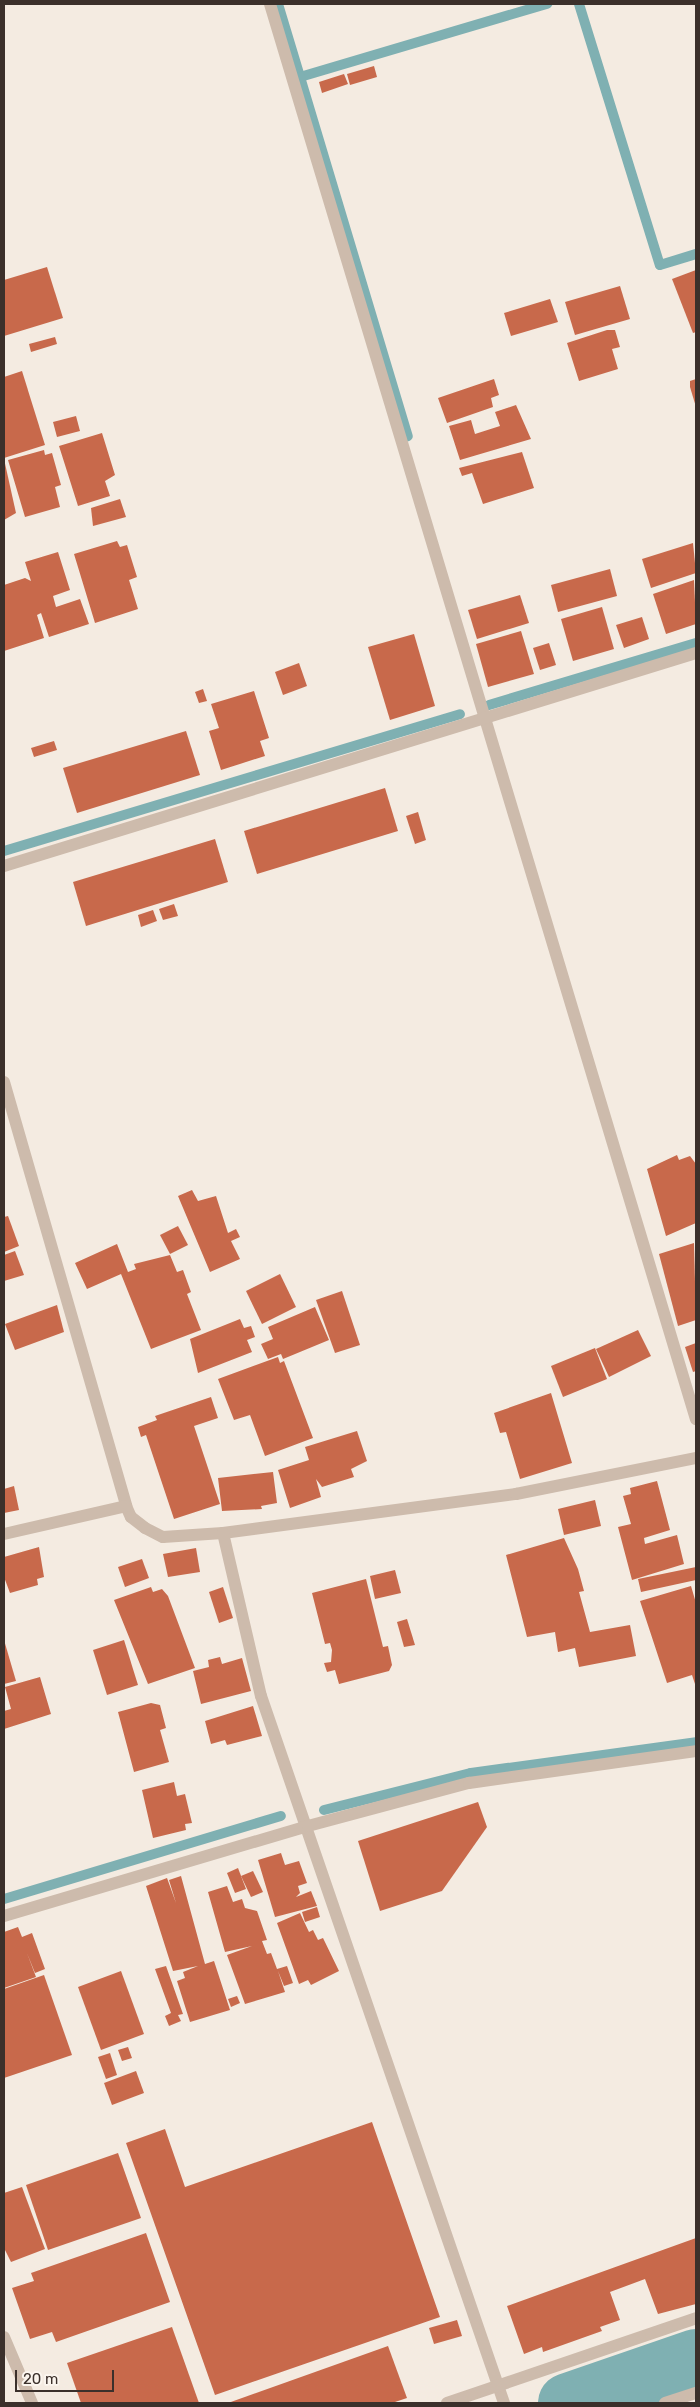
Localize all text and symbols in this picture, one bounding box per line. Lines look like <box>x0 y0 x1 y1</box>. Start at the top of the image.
scale bar <box>18 2360 116 2392</box>
text: 20 m <box>23 2370 58 2388</box>

